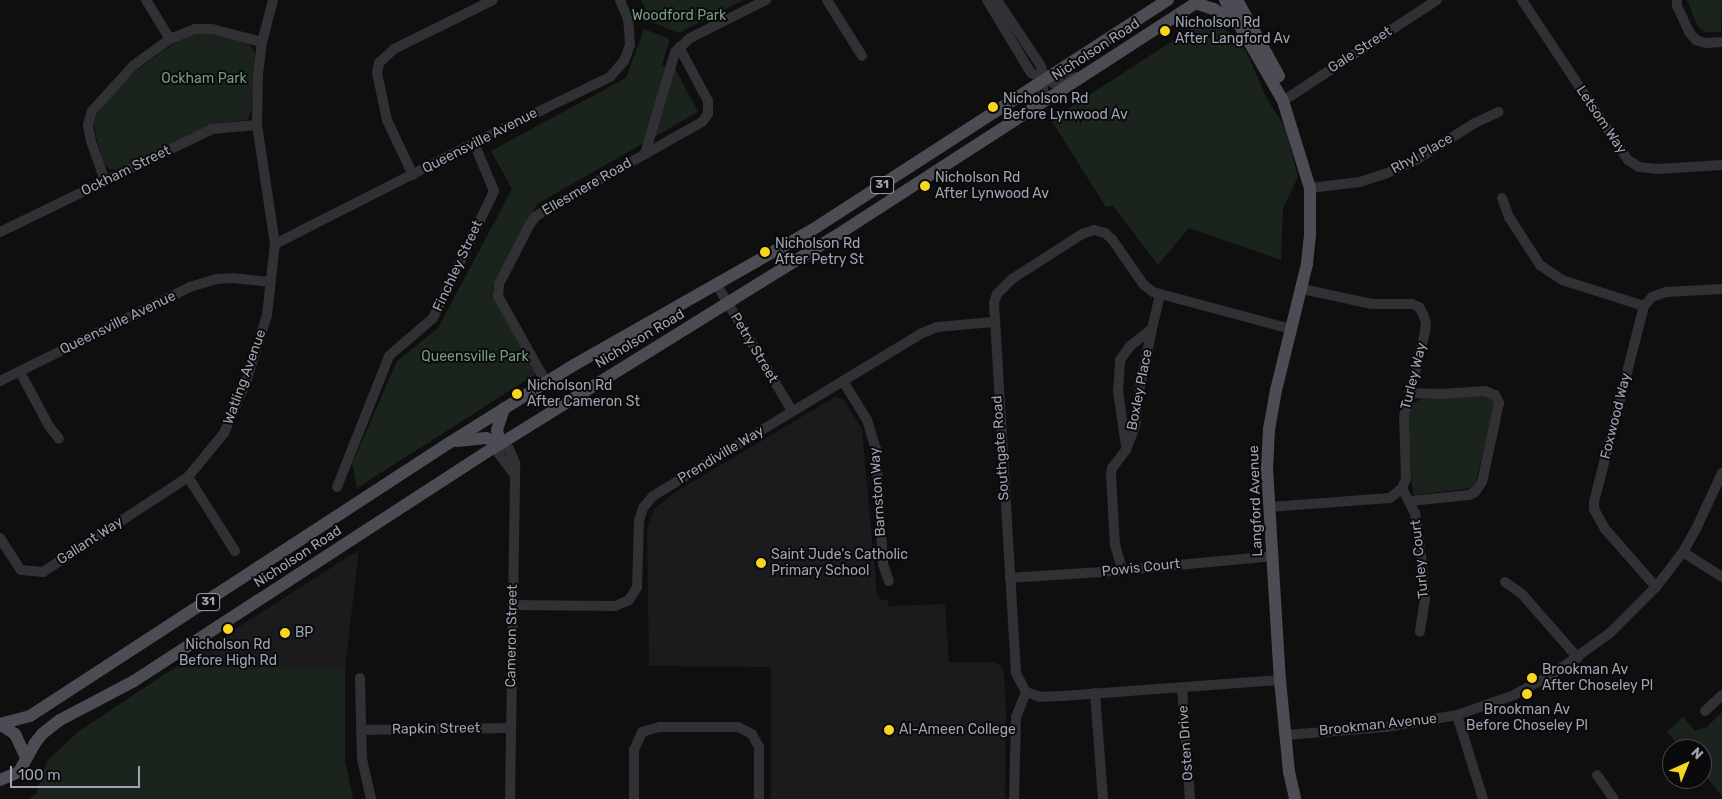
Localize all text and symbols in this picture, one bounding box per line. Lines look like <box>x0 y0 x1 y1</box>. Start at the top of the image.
park label: Woodford Park <box>632 8 726 24</box>
street label: Nicholson Road <box>1049 15 1143 85</box>
place label: Nicholson Rd After Langford Av <box>1175 15 1291 48</box>
street label: Gale Street <box>1325 23 1395 77</box>
marker: Nicholson Rd After Langford Av <box>1159 25 1171 37</box>
park label: Ockham Park <box>161 71 247 87</box>
street label: Letsom Way <box>1572 83 1630 157</box>
place label: Nicholson Rd Before Lynwood Av <box>1003 91 1128 124</box>
marker: Nicholson Rd Before Lynwood Av <box>987 101 999 113</box>
street label: Queensville Avenue <box>420 105 540 177</box>
street label: Rhyl Place <box>1388 130 1456 178</box>
street label: Ockham Street <box>79 142 173 200</box>
street label: Ellesmere Road <box>539 155 635 219</box>
place label: Nicholson Rd After Lynwood Av <box>935 170 1050 202</box>
road number: 31 <box>870 176 894 194</box>
marker: Nicholson Rd After Lynwood Av <box>919 180 931 192</box>
street label: Finchley Street <box>429 218 487 314</box>
place label: Nicholson Rd After Petry St <box>775 236 864 268</box>
marker: Nicholson Rd After Petry St <box>759 246 771 258</box>
street label: Queensville Avenue <box>57 288 179 358</box>
street label: Nicholson Road <box>592 306 688 372</box>
street label: Petry Street <box>726 310 782 386</box>
street label: Watling Avenue <box>220 327 270 427</box>
street label: Turley Way <box>1397 340 1431 412</box>
street label: Boxley Place <box>1124 348 1156 432</box>
park label: Queensville Park <box>421 349 529 365</box>
street label: Foxwood Way <box>1597 371 1635 461</box>
place label: Nicholson Rd After Cameron St <box>527 378 640 411</box>
marker: Nicholson Rd After Cameron St <box>511 388 523 400</box>
street label: Southgate Road <box>989 395 1013 501</box>
street label: Prendiville Way <box>675 423 767 487</box>
street label: Langford Avenue <box>1246 445 1266 557</box>
street label: Barnston Way <box>866 447 890 537</box>
street label: Gallant Way <box>54 513 126 569</box>
street label: Turley Court <box>1407 519 1433 599</box>
street label: Nicholson Road <box>251 522 345 592</box>
place label: Saint Jude's Catholic Primary School <box>771 547 908 580</box>
street label: Powis Court <box>1101 556 1181 580</box>
marker: Saint Jude's Catholic Primary School <box>755 557 767 569</box>
street label: Cameron Street <box>503 584 521 688</box>
road number: 31 <box>196 592 220 612</box>
marker: Nicholson Rd Before High Rd <box>222 623 234 635</box>
place label: BP <box>295 625 313 641</box>
marker: BP <box>279 627 291 639</box>
place label: Nicholson Rd Before High Rd <box>179 637 277 670</box>
place label: Brookman Av After Choseley Pl <box>1542 662 1654 694</box>
marker: Brookman Av After Choseley Pl <box>1526 672 1538 684</box>
marker: Brookman Av Before Choseley Pl <box>1521 688 1533 700</box>
place label: Brookman Av Before Choseley Pl <box>1466 702 1588 734</box>
street label: Osten Drive <box>1175 705 1197 781</box>
street label: Brookman Avenue <box>1318 710 1438 740</box>
street label: Rapkin Street <box>392 720 480 738</box>
place label: Al-Ameen College <box>899 722 1016 738</box>
marker: Al-Ameen College <box>883 724 895 736</box>
north arrow <box>1662 739 1712 789</box>
text: N <box>1688 744 1707 763</box>
scale bar <box>12 756 142 788</box>
text: 100 m <box>18 766 60 784</box>

